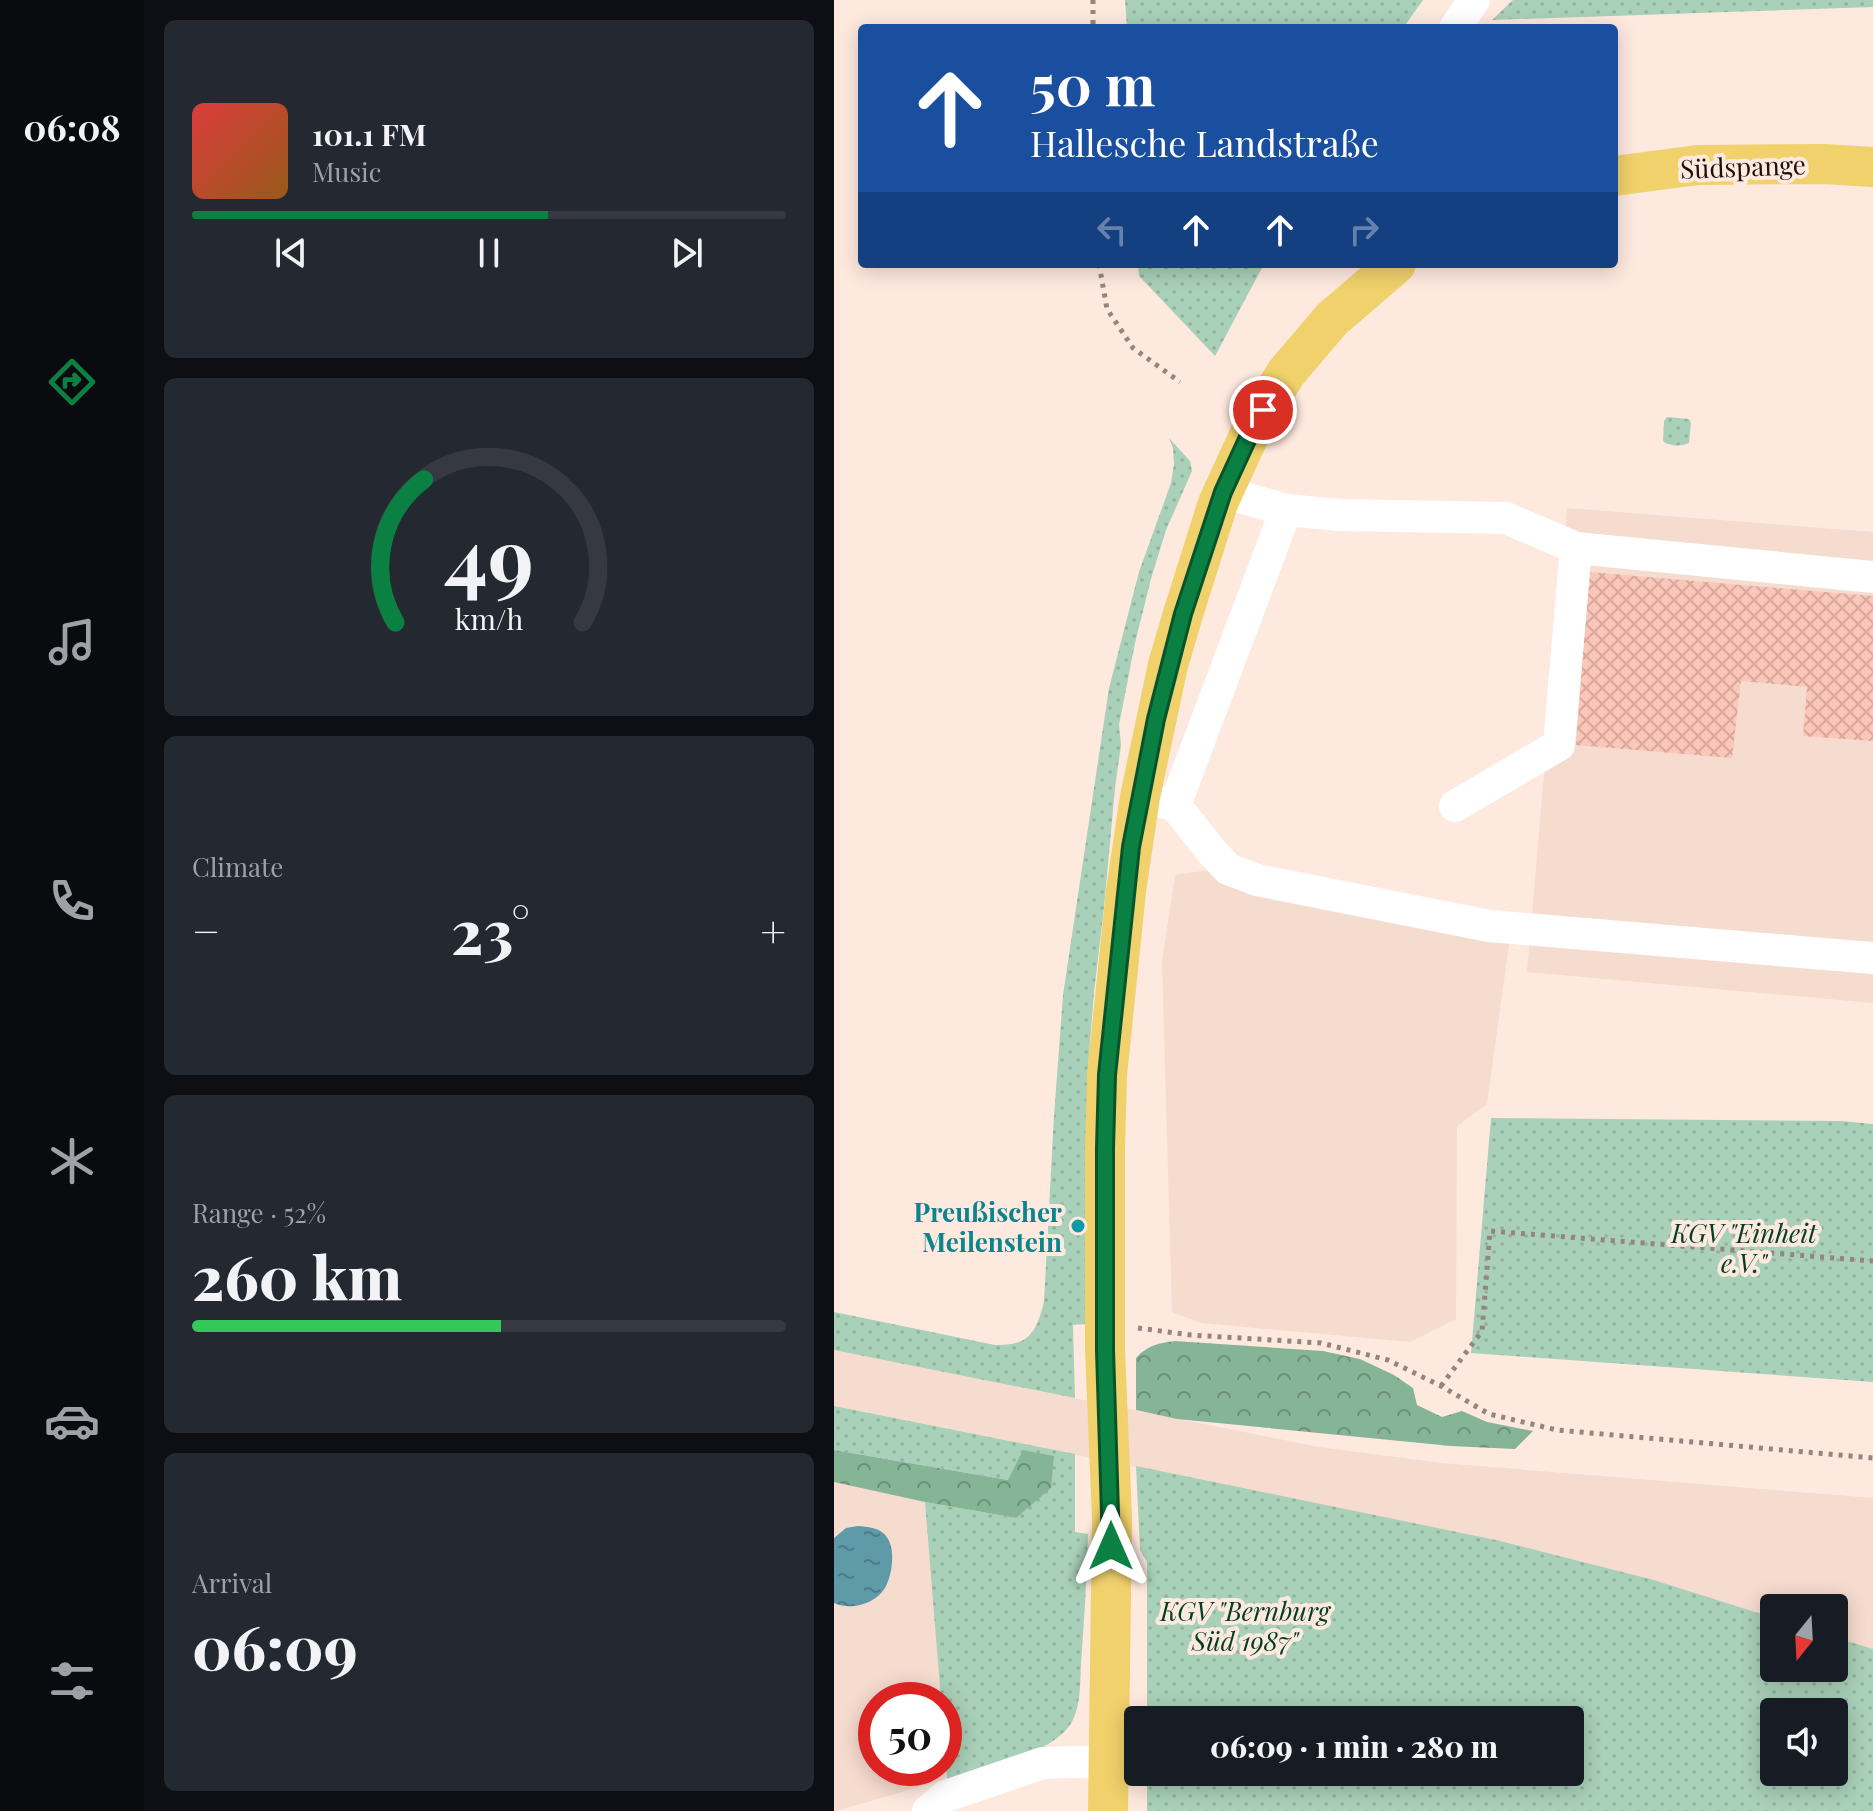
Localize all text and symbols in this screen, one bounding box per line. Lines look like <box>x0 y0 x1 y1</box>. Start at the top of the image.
text: 50 m <box>1030 46 1156 121</box>
icon: ahead <box>898 56 1002 160</box>
text: 06:08 <box>23 102 121 150</box>
text: 101.1 FM <box>312 114 426 154</box>
text: Hallesche Landstraße <box>1030 118 1379 166</box>
street label: Südspange <box>1680 146 1806 186</box>
text: Music <box>312 154 381 189</box>
icon: left <box>1090 208 1134 252</box>
icon: ahead <box>1174 208 1218 252</box>
icon: ahead <box>1258 208 1302 252</box>
icon: right <box>1342 208 1386 252</box>
icon: previous <box>269 231 313 275</box>
icon: pause <box>467 231 511 275</box>
icon: next <box>665 231 709 275</box>
icon: directions <box>44 354 100 410</box>
pin <box>1229 376 1297 444</box>
icon: arrive <box>1241 388 1285 432</box>
text: 49 <box>444 499 534 610</box>
text: km/h <box>455 599 523 637</box>
icon: music <box>44 614 100 670</box>
text: Climate <box>192 849 283 884</box>
icon: phone <box>44 873 100 929</box>
text: 23° <box>451 889 530 969</box>
text: − <box>192 900 220 959</box>
text: + <box>760 900 786 959</box>
icon: climate <box>44 1133 100 1189</box>
place label: Preußischer Meilenstein <box>914 1194 1062 1259</box>
text: Range · 52% <box>192 1195 326 1230</box>
park label: KGV "Einheit e.V." <box>1670 1215 1818 1280</box>
marker: Preußischer Meilenstein <box>1069 1217 1087 1235</box>
text: 260 km <box>192 1235 402 1315</box>
icon: car <box>44 1393 100 1449</box>
position arrow <box>1069 1504 1153 1588</box>
text: Arrival <box>192 1565 272 1600</box>
park label: KGV "Bernburg Süd 1987" <box>1159 1593 1332 1658</box>
north arrow <box>1760 1594 1848 1682</box>
map controls <box>1760 1594 1848 1786</box>
text: 06:09 <box>192 1605 358 1685</box>
icon: filters <box>44 1653 100 1709</box>
speed limit sign: 50 <box>858 1682 962 1786</box>
button: sound <box>1760 1698 1848 1786</box>
text: 06:09 · 1 min · 280 m <box>1210 1726 1498 1766</box>

